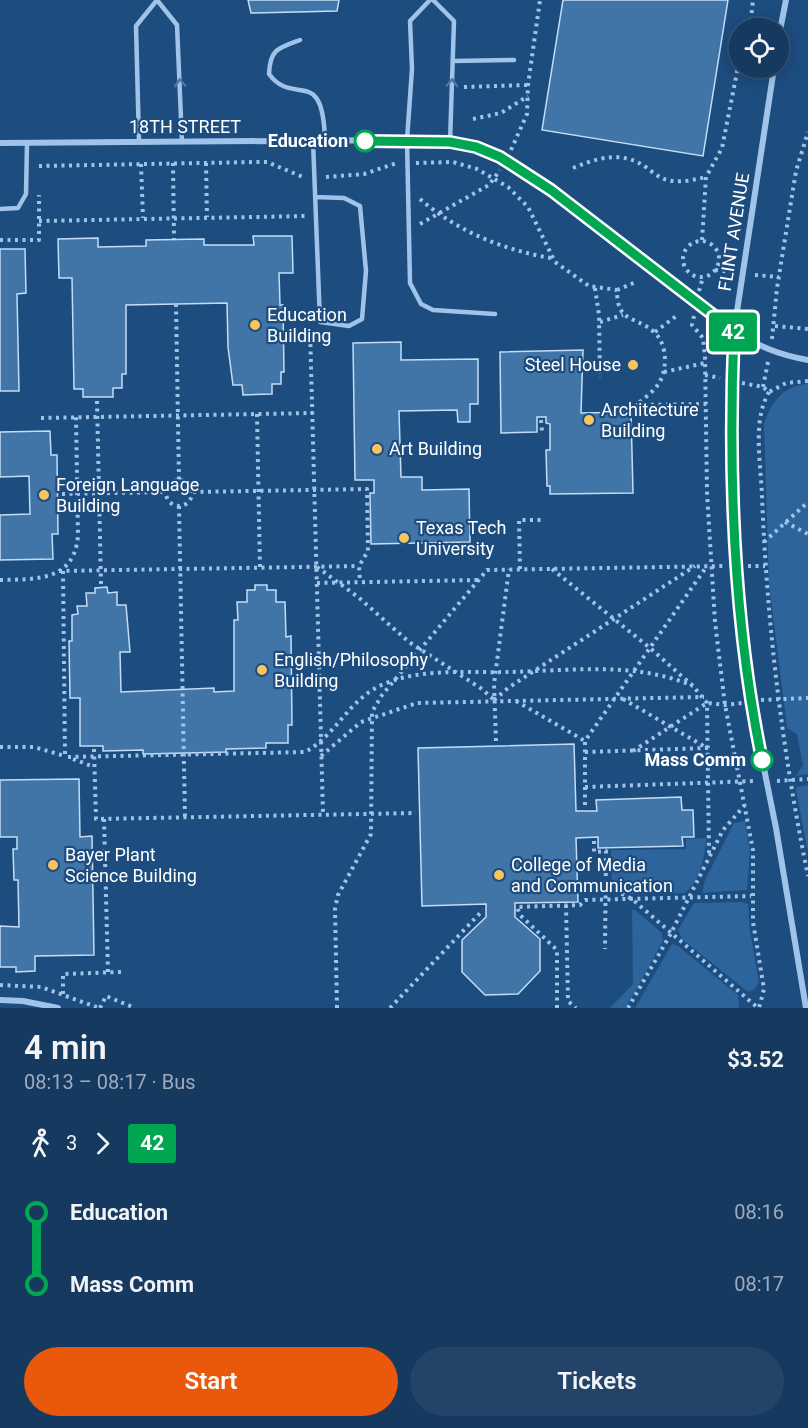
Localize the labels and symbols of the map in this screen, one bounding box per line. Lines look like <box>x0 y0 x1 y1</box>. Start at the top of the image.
one-way arrow <box>173 79 186 88</box>
one-way arrow <box>446 79 458 88</box>
street label: 18TH STREET <box>129 116 241 137</box>
place label: Education <box>268 130 348 151</box>
marker: Education <box>354 130 376 152</box>
street label: FLINT AVENUE <box>714 171 753 293</box>
place label: Education Building <box>267 304 347 346</box>
line badge: 42 <box>706 312 760 352</box>
marker: Education Building <box>248 318 262 332</box>
place label: Steel House <box>525 354 621 375</box>
marker: Steel House <box>626 358 640 372</box>
place label: Architecture Building <box>601 399 699 441</box>
marker: Architecture Building <box>582 413 596 427</box>
place label: Art Building <box>389 438 482 459</box>
marker: Art Building <box>370 442 384 456</box>
place label: Foreign Language Building <box>56 474 199 516</box>
marker: Foreign Language Building <box>37 488 51 502</box>
place label: Texas Tech University <box>416 517 506 559</box>
marker: Texas Tech University <box>397 531 411 545</box>
place label: English/Philosophy Building <box>274 649 429 691</box>
marker: English/Philosophy Building <box>255 663 269 677</box>
place label: Mass Comm <box>645 749 746 770</box>
marker: Mass Comm <box>751 749 773 771</box>
place label: Bayer Plant Science Building <box>65 844 197 886</box>
place label: College of Media and Communication <box>511 854 673 896</box>
marker: Bayer Plant Science Building <box>46 858 60 872</box>
marker: College of Media and Communication <box>492 868 506 882</box>

